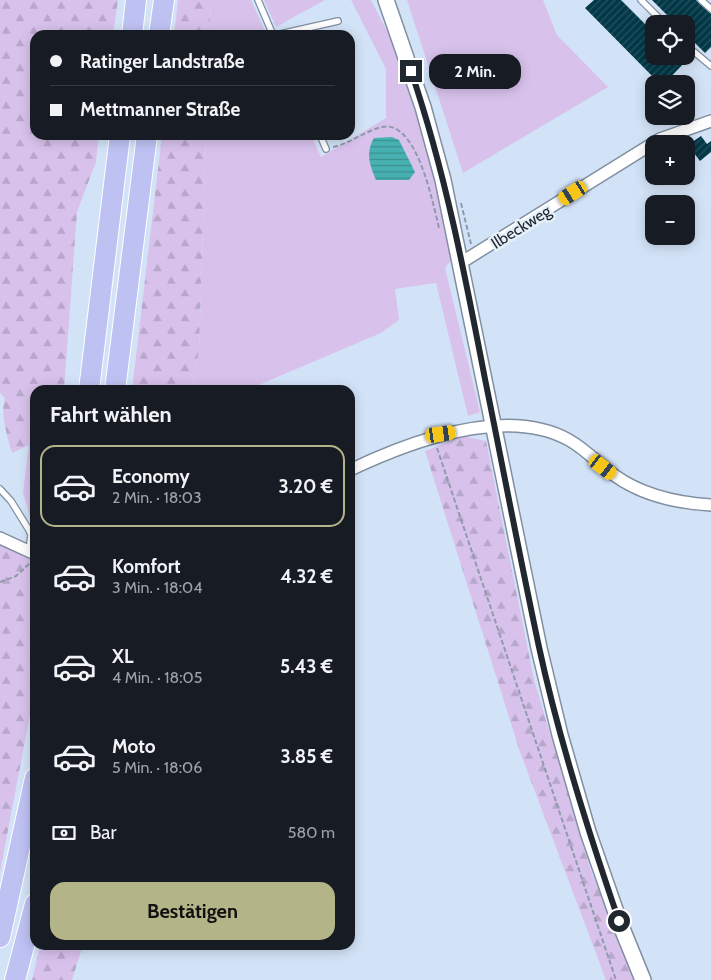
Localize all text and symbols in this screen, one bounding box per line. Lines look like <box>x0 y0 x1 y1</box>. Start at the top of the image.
map controls <box>645 15 695 245</box>
button: locate <box>645 15 695 65</box>
text: Ratinger Landstraße <box>80 50 245 73</box>
callout: 2 Min. <box>428 54 521 88</box>
route end <box>400 60 422 82</box>
text: 2 Min. <box>454 62 496 81</box>
button: layers <box>645 75 695 125</box>
text: Mettmanner Straße <box>80 98 240 121</box>
button: + <box>645 135 695 185</box>
car <box>556 179 589 207</box>
button: − <box>645 195 695 245</box>
street label: Ilbeckweg <box>488 201 555 253</box>
text: Fahrt wählen <box>50 401 172 428</box>
car <box>425 424 456 444</box>
car <box>586 452 619 482</box>
icon: car <box>52 464 97 509</box>
text: Economy <box>112 465 190 488</box>
text: 3.20 € <box>279 475 333 498</box>
text: 2 Min. · 18:03 <box>112 488 202 507</box>
icon: car <box>52 554 97 599</box>
text: Komfort <box>112 555 181 578</box>
text: 4.32 € <box>280 565 333 588</box>
text: 3 Min. · 18:04 <box>112 578 202 597</box>
icon: car <box>52 644 97 689</box>
text: XL <box>112 645 133 668</box>
text: 5.43 € <box>280 655 333 678</box>
text: 4 Min. · 18:05 <box>112 668 202 687</box>
icon: car <box>52 734 97 779</box>
text: Moto <box>112 735 156 758</box>
text: 3.85 € <box>280 745 333 768</box>
text: 5 Min. · 18:06 <box>112 758 202 777</box>
icon: cash <box>50 819 78 847</box>
text: Bar <box>90 821 116 844</box>
text: 580 m <box>288 823 335 842</box>
button: Bestätigen <box>50 882 335 940</box>
route start <box>608 910 630 932</box>

